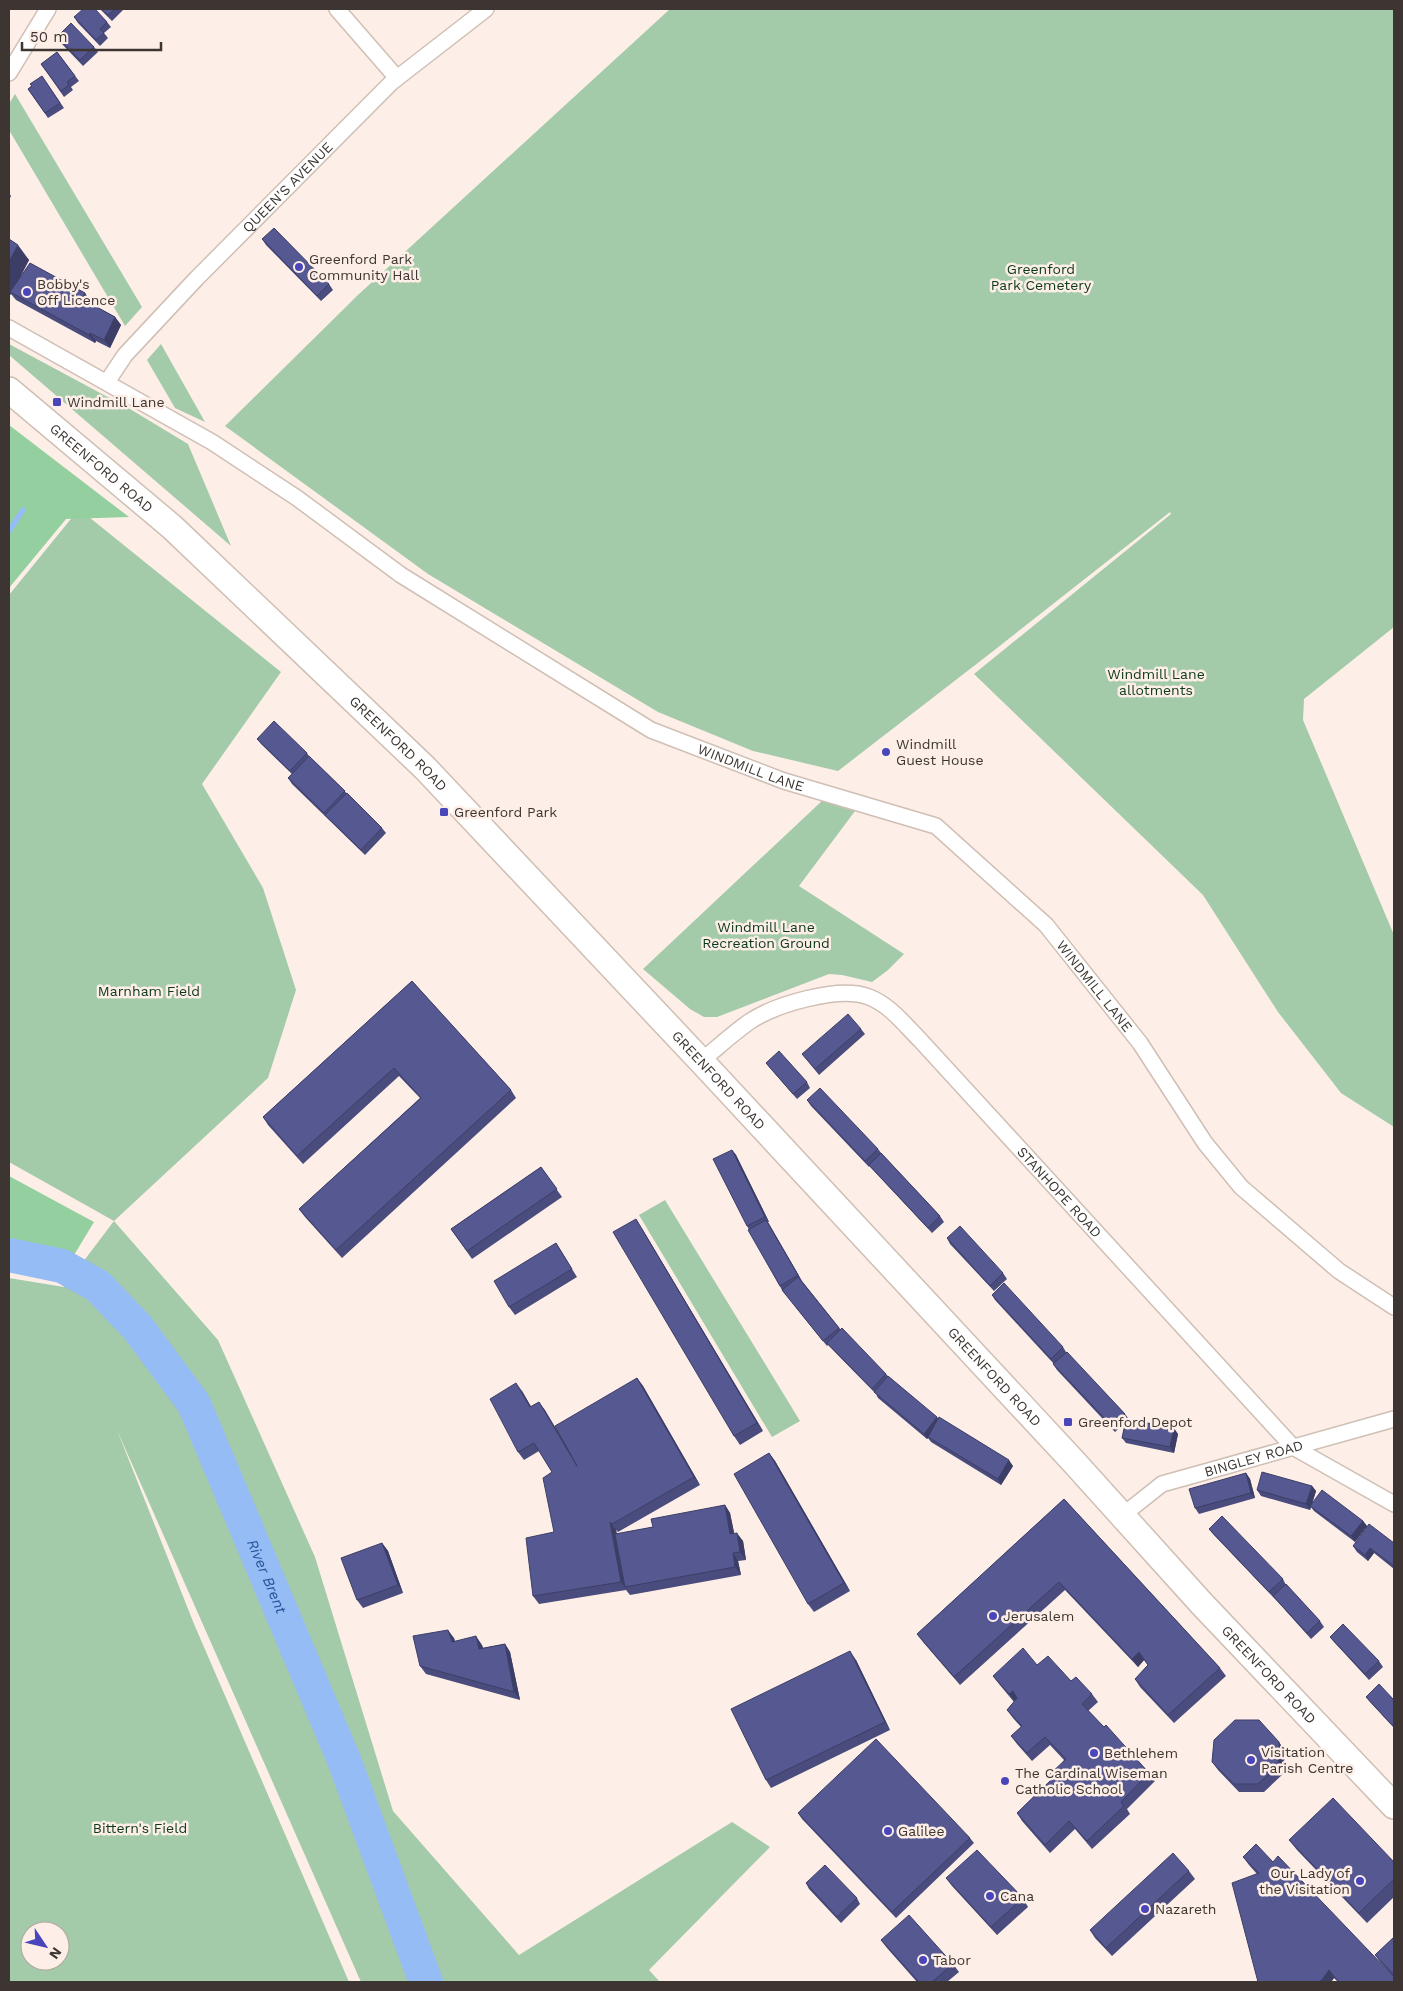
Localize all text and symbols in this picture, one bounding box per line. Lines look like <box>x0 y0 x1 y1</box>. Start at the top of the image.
scale bar <box>22 20 161 52</box>
text: 50 m <box>30 28 67 46</box>
street label: QUEEN'S AVENUE <box>239 139 336 236</box>
place label: Greenford Park Community Hall <box>309 251 420 283</box>
marker: Greenford Park Community Hall <box>293 261 305 273</box>
park label: Greenford Park Cemetery <box>991 261 1092 293</box>
place label: Bobby's Off Licence <box>37 276 115 308</box>
marker: Bobby's Off Licence <box>21 286 33 298</box>
place label: Windmill Lane <box>67 394 165 410</box>
marker: Windmill Lane <box>51 396 63 408</box>
street label: GREENFORD ROAD <box>47 420 156 516</box>
park label: Windmill Lane allotments <box>1107 666 1205 698</box>
street label: GREENFORD ROAD <box>346 693 450 794</box>
place label: Windmill Guest House <box>896 736 984 768</box>
street label: WINDMILL LANE <box>696 741 806 794</box>
marker: Windmill Guest House <box>880 746 892 758</box>
place label: Greenford Park <box>454 804 557 820</box>
marker: Greenford Park <box>438 806 450 818</box>
park label: Windmill Lane Recreation Ground <box>702 919 830 951</box>
street label: WINDMILL LANE <box>1053 937 1136 1035</box>
park label: Marnham Field <box>98 983 200 999</box>
street label: GREENFORD ROAD <box>669 1027 769 1133</box>
street label: STANHOPE ROAD <box>1014 1143 1105 1241</box>
street label: GREENFORD ROAD <box>945 1324 1045 1430</box>
place label: Greenford Depot <box>1078 1414 1192 1430</box>
marker: Greenford Depot <box>1062 1416 1074 1428</box>
street label: BINGLEY ROAD <box>1202 1437 1305 1480</box>
water label: River Brent <box>243 1537 291 1617</box>
place label: Jerusalem <box>1003 1608 1074 1624</box>
marker: Jerusalem <box>987 1610 999 1622</box>
street label: GREENFORD ROAD <box>1219 1622 1319 1727</box>
place label: Visitation Parish Centre <box>1261 1744 1353 1776</box>
place label: Bethlehem <box>1104 1745 1178 1761</box>
marker: Bethlehem <box>1088 1747 1100 1759</box>
marker: Visitation Parish Centre <box>1245 1754 1257 1766</box>
place label: The Cardinal Wiseman Catholic School <box>1015 1765 1168 1797</box>
marker: The Cardinal Wiseman Catholic School <box>999 1775 1011 1787</box>
park label: Bittern's Field <box>93 1820 187 1836</box>
place label: Galilee <box>898 1823 945 1839</box>
marker: Galilee <box>882 1825 894 1837</box>
place label: Our Lady of the Visitation <box>1259 1865 1350 1897</box>
marker: Our Lady of the Visitation <box>1354 1875 1366 1887</box>
place label: Cana <box>1000 1888 1034 1904</box>
marker: Cana <box>984 1890 996 1902</box>
place label: Nazareth <box>1155 1901 1216 1917</box>
marker: Nazareth <box>1139 1903 1151 1915</box>
north arrow <box>20 1921 70 1971</box>
text: N <box>46 1945 65 1962</box>
place label: Tabor <box>933 1952 971 1968</box>
marker: Tabor <box>917 1954 929 1966</box>

